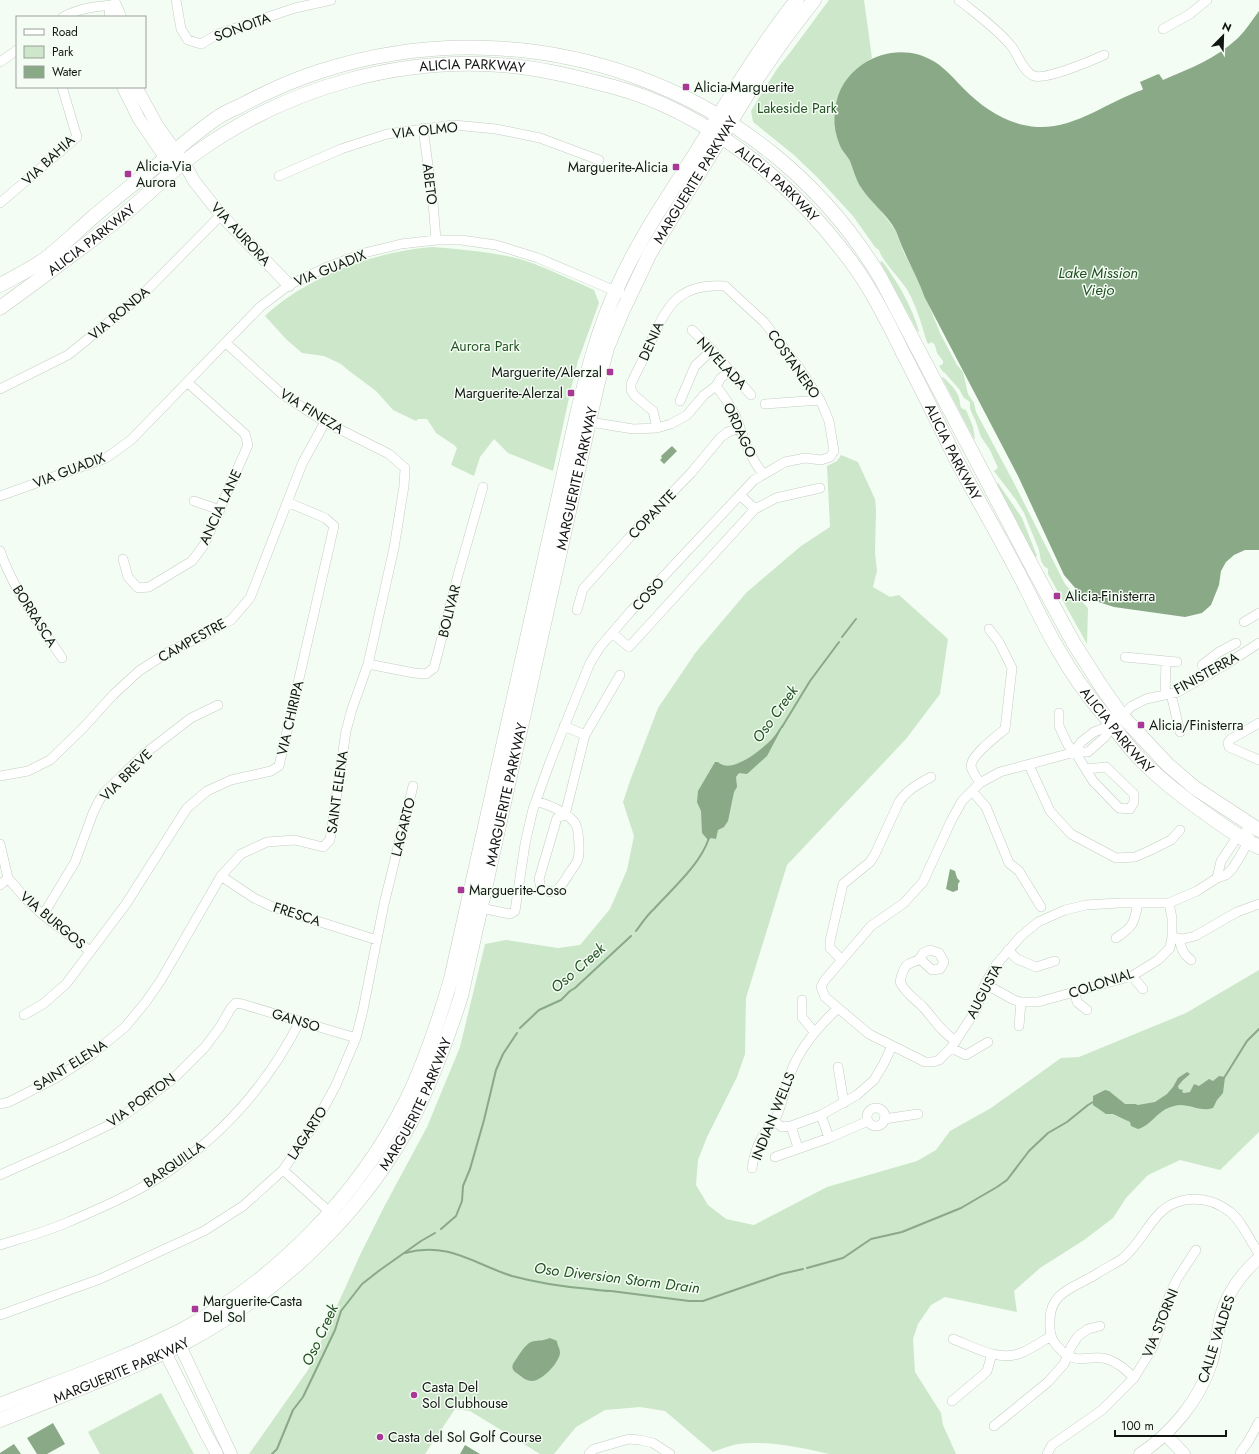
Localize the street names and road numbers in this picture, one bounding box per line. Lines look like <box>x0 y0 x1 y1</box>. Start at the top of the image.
street label: SONOITA <box>211 7 274 46</box>
street label: ALICIA PARKWAY <box>418 54 526 77</box>
street label: MARGUERITE PARKWAY <box>648 112 742 247</box>
street label: VIA OLMO <box>391 117 459 143</box>
street label: VIA BAHIA <box>17 130 79 190</box>
street label: ALICIA PARKWAY <box>732 140 824 226</box>
street label: ABETO <box>418 162 442 206</box>
street label: VIA AURORA <box>206 198 276 271</box>
street label: ALICIA PARKWAY <box>43 199 140 280</box>
street label: VIA GUADIX <box>291 244 369 291</box>
street label: VIA RONDA <box>84 281 154 345</box>
street label: DENIA <box>634 318 669 364</box>
street label: COSTANERO <box>763 325 825 403</box>
street label: NIVELADA <box>692 332 752 394</box>
street label: VIA FINEZA <box>276 383 348 439</box>
street label: ORDAGO <box>719 399 761 461</box>
street label: ALICIA PARKWAY <box>920 400 987 504</box>
street label: MARGUERITE PARKWAY <box>551 405 602 552</box>
street label: VIA GUADIX <box>30 447 108 493</box>
street label: ANCIA LANE <box>194 466 246 548</box>
street label: COPANTE <box>623 485 681 543</box>
street label: COSO <box>627 573 669 615</box>
street label: BORRASCA <box>8 581 62 652</box>
street label: BOLIVAR <box>433 582 465 639</box>
street label: CAMPESTRE <box>154 613 230 667</box>
street label: FINISTERRA <box>1170 647 1243 699</box>
street label: VIA CHIRIPA <box>272 678 309 757</box>
street label: ALICIA PARKWAY <box>1075 683 1159 778</box>
street label: MARGUERITE PARKWAY <box>480 721 532 868</box>
street label: VIA BREVE <box>95 744 157 806</box>
street label: SAINT ELENA <box>321 748 353 835</box>
street label: LAGARTO <box>386 796 420 858</box>
street label: VIA BURGOS <box>16 887 90 954</box>
street label: FRESCA <box>271 897 324 931</box>
street label: AUGUSTA <box>961 959 1007 1022</box>
street label: COLONIAL <box>1066 963 1137 1003</box>
street label: GANSO <box>270 1003 322 1037</box>
street label: SAINT ELENA <box>29 1034 111 1096</box>
street label: MARGUERITE PARKWAY <box>374 1034 456 1174</box>
street label: VIA PORTON <box>103 1068 179 1132</box>
street label: INDIAN WELLS <box>746 1069 800 1163</box>
street label: LAGARTO <box>282 1102 332 1164</box>
street label: BARQUILLA <box>140 1135 209 1192</box>
street label: VIA STORNI <box>1137 1286 1183 1360</box>
street label: CALLE VALDES <box>1192 1292 1240 1386</box>
street label: MARGUERITE PARKWAY <box>50 1332 193 1408</box>

